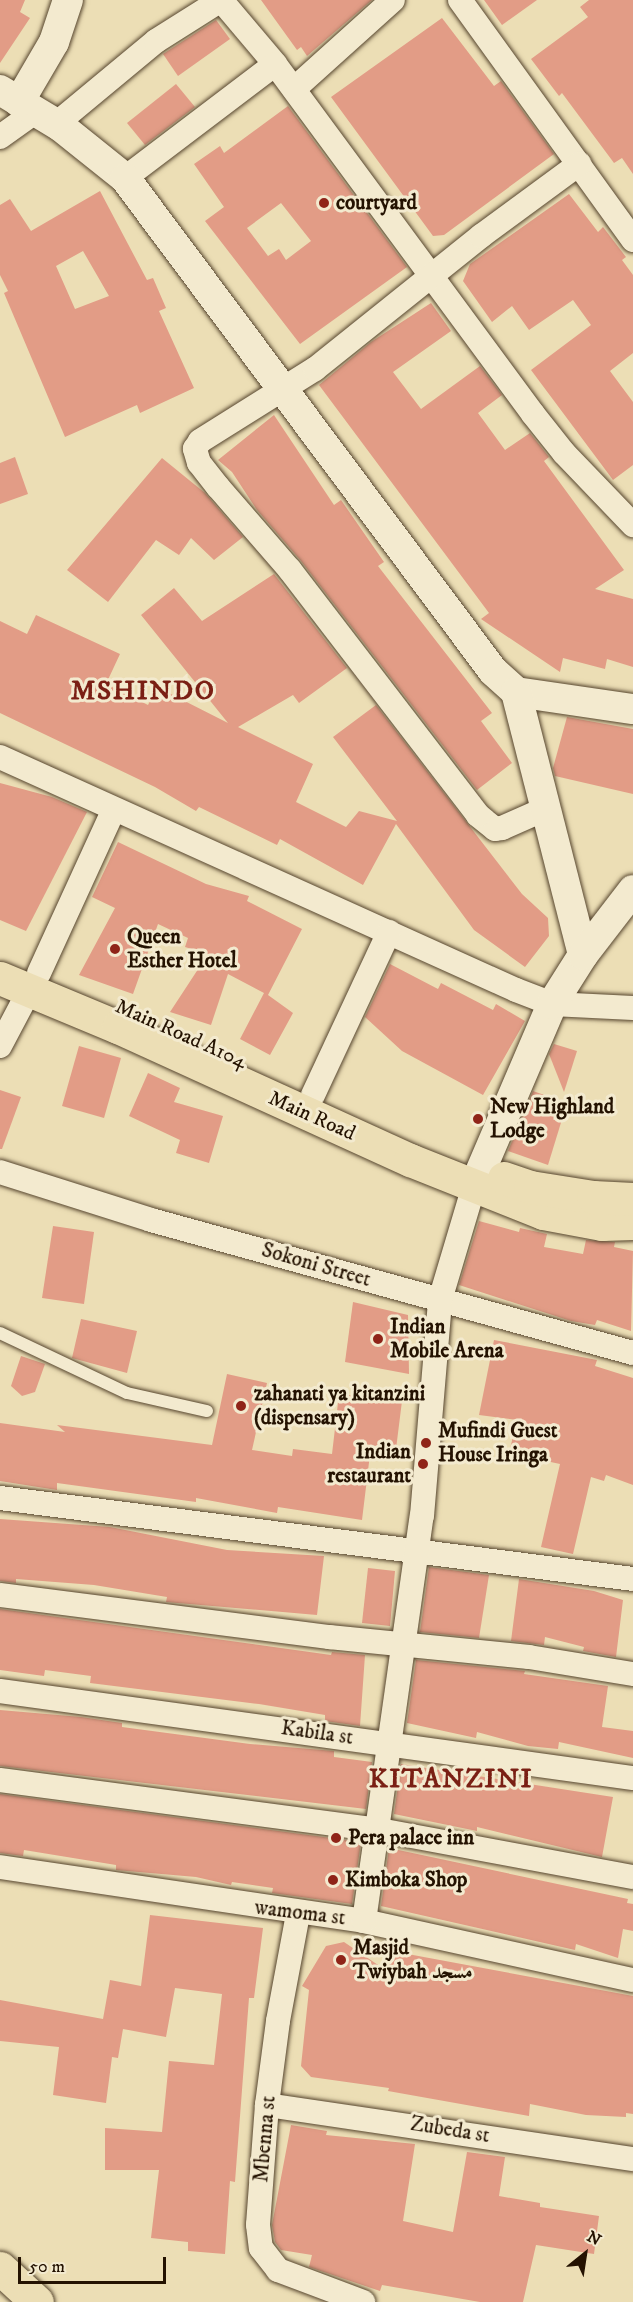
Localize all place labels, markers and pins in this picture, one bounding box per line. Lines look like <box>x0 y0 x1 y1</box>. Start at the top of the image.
place label: courtyard <box>336 190 417 216</box>
marker: courtyard <box>317 196 331 210</box>
place label: Queen Esther Hotel <box>127 924 237 974</box>
marker: Queen Esther Hotel <box>108 942 122 956</box>
place label: New Highland Lodge <box>490 1094 614 1144</box>
marker: New Highland Lodge <box>471 1112 485 1126</box>
place label: Indian Mobile Arena <box>390 1314 504 1364</box>
marker: Indian Mobile Arena <box>371 1332 385 1346</box>
place label: zahanati ya kitanzini (dispensary) <box>254 1381 425 1431</box>
marker: zahanati ya kitanzini (dispensary) <box>232 1397 250 1415</box>
place label: Mufindi Guest House Iringa <box>438 1418 557 1468</box>
marker: Mufindi Guest House Iringa <box>419 1436 433 1450</box>
place label: Indian restaurant <box>327 1439 411 1489</box>
marker: Indian restaurant <box>416 1457 430 1471</box>
place label: Pera palace inn <box>348 1825 474 1851</box>
marker: Pera palace inn <box>329 1831 343 1845</box>
place label: Kimboka Shop <box>345 1867 467 1893</box>
marker: Kimboka Shop <box>326 1873 340 1887</box>
place label: Masjid Twiybah مسجد <box>353 1935 473 1985</box>
marker: Masjid Twiybah مسجد <box>334 1953 348 1967</box>

